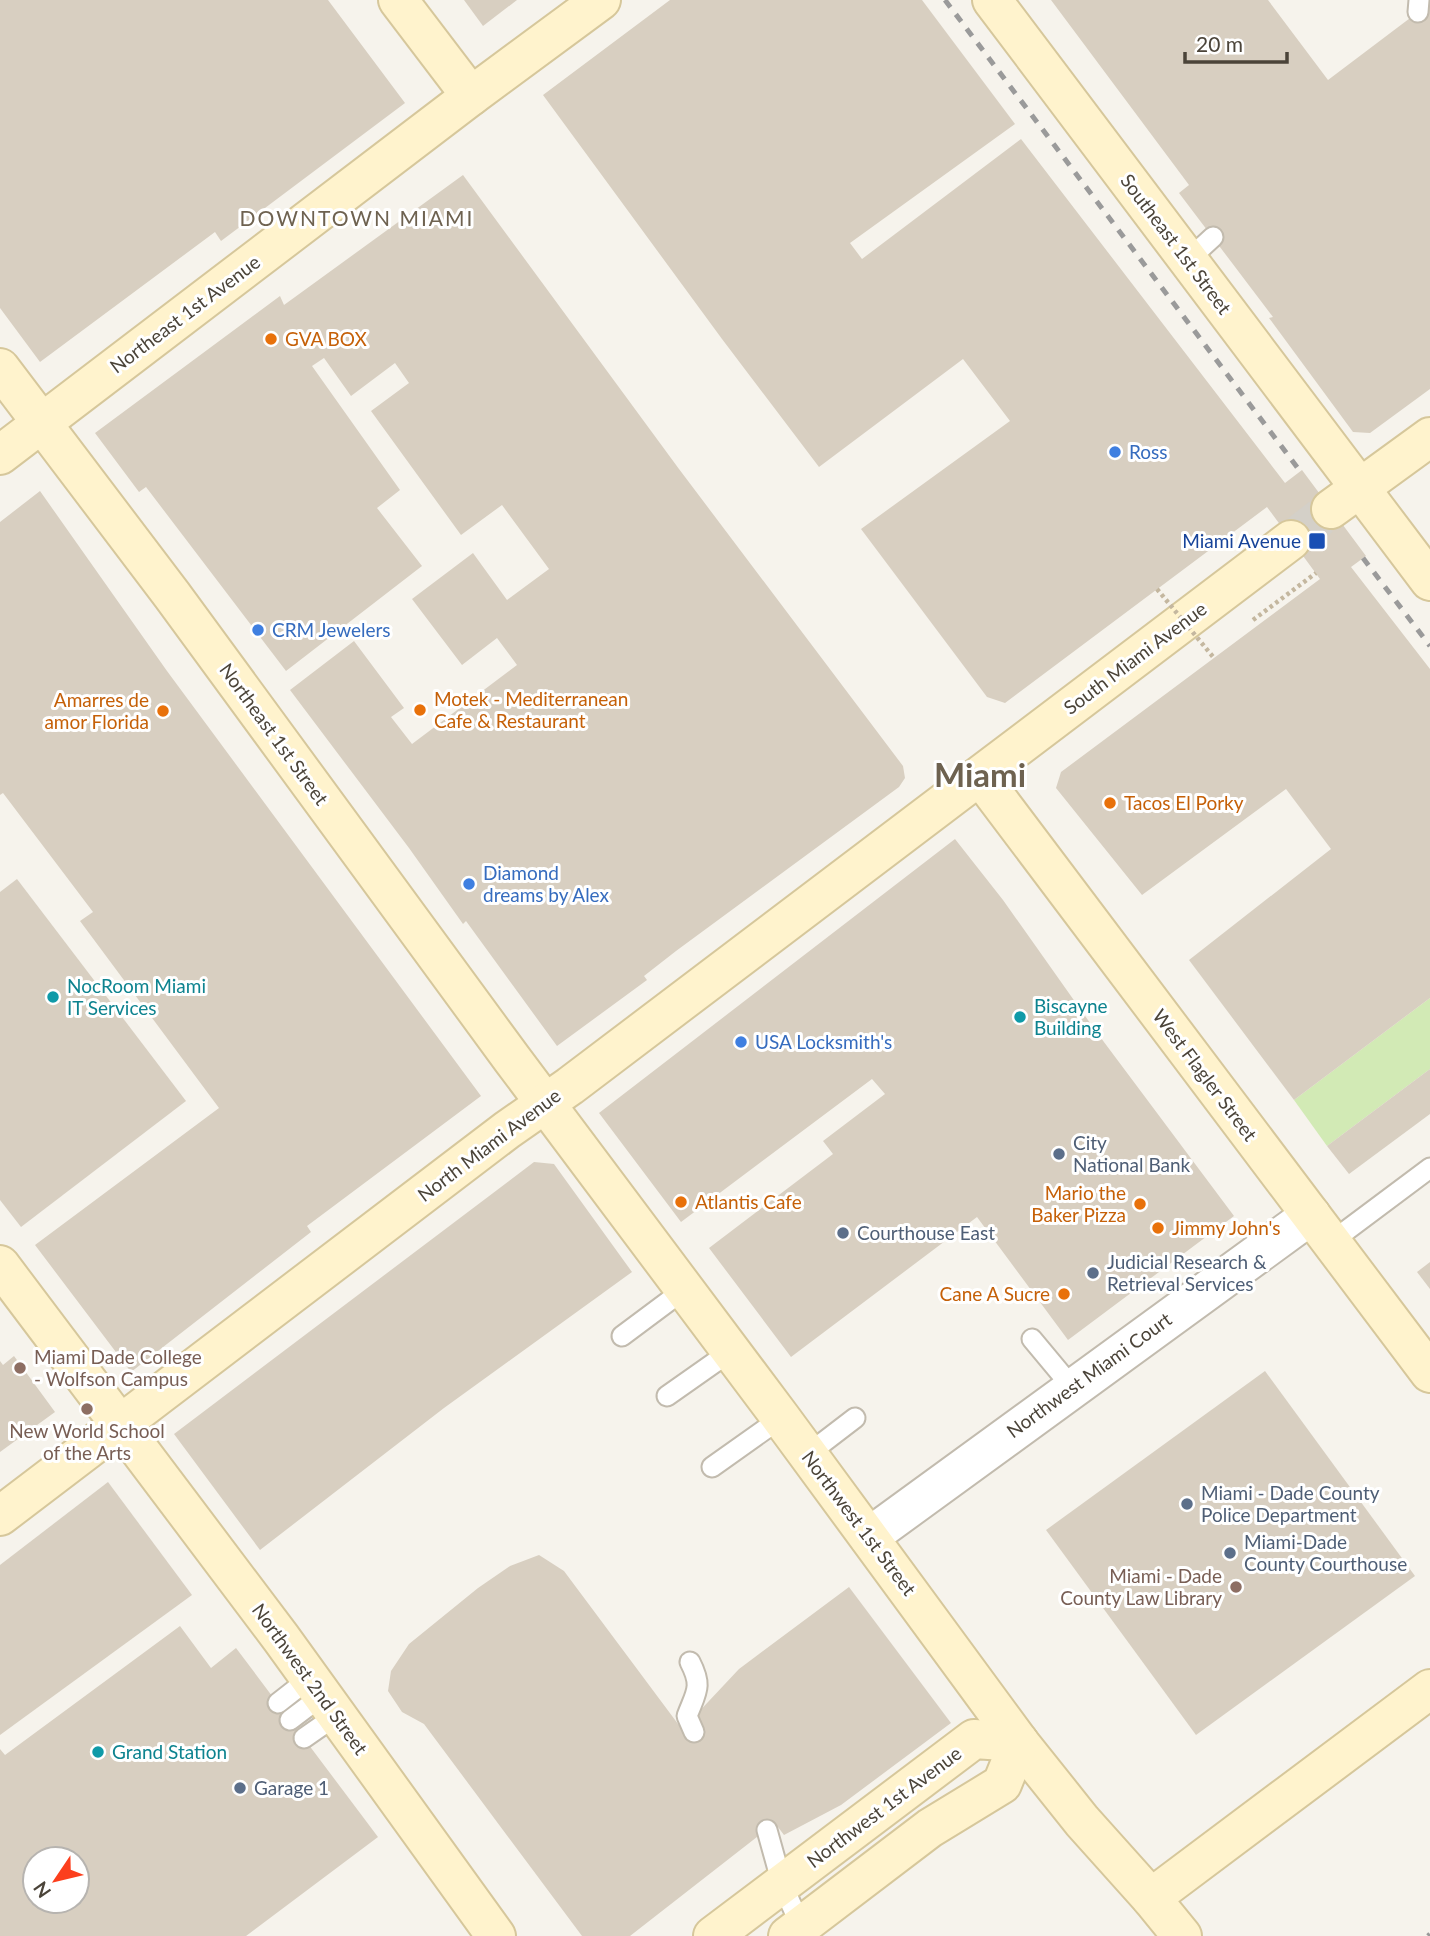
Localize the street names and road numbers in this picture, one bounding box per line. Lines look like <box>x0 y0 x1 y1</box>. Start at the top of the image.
street label: Southeast 1st Street <box>1116 169 1237 318</box>
street label: Northeast 1st Avenue <box>105 250 264 378</box>
street label: South Miami Avenue <box>1059 596 1211 719</box>
street label: Northeast 1st Street <box>215 658 334 809</box>
street label: West Flagler Street <box>1148 1004 1262 1145</box>
street label: North Miami Avenue <box>413 1083 565 1206</box>
street label: Northwest Miami Court <box>1002 1307 1176 1442</box>
street label: Northwest 1st Street <box>798 1446 921 1600</box>
street label: Northwest 2nd Street <box>248 1599 373 1759</box>
street label: Northwest 1st Avenue <box>802 1741 965 1872</box>

